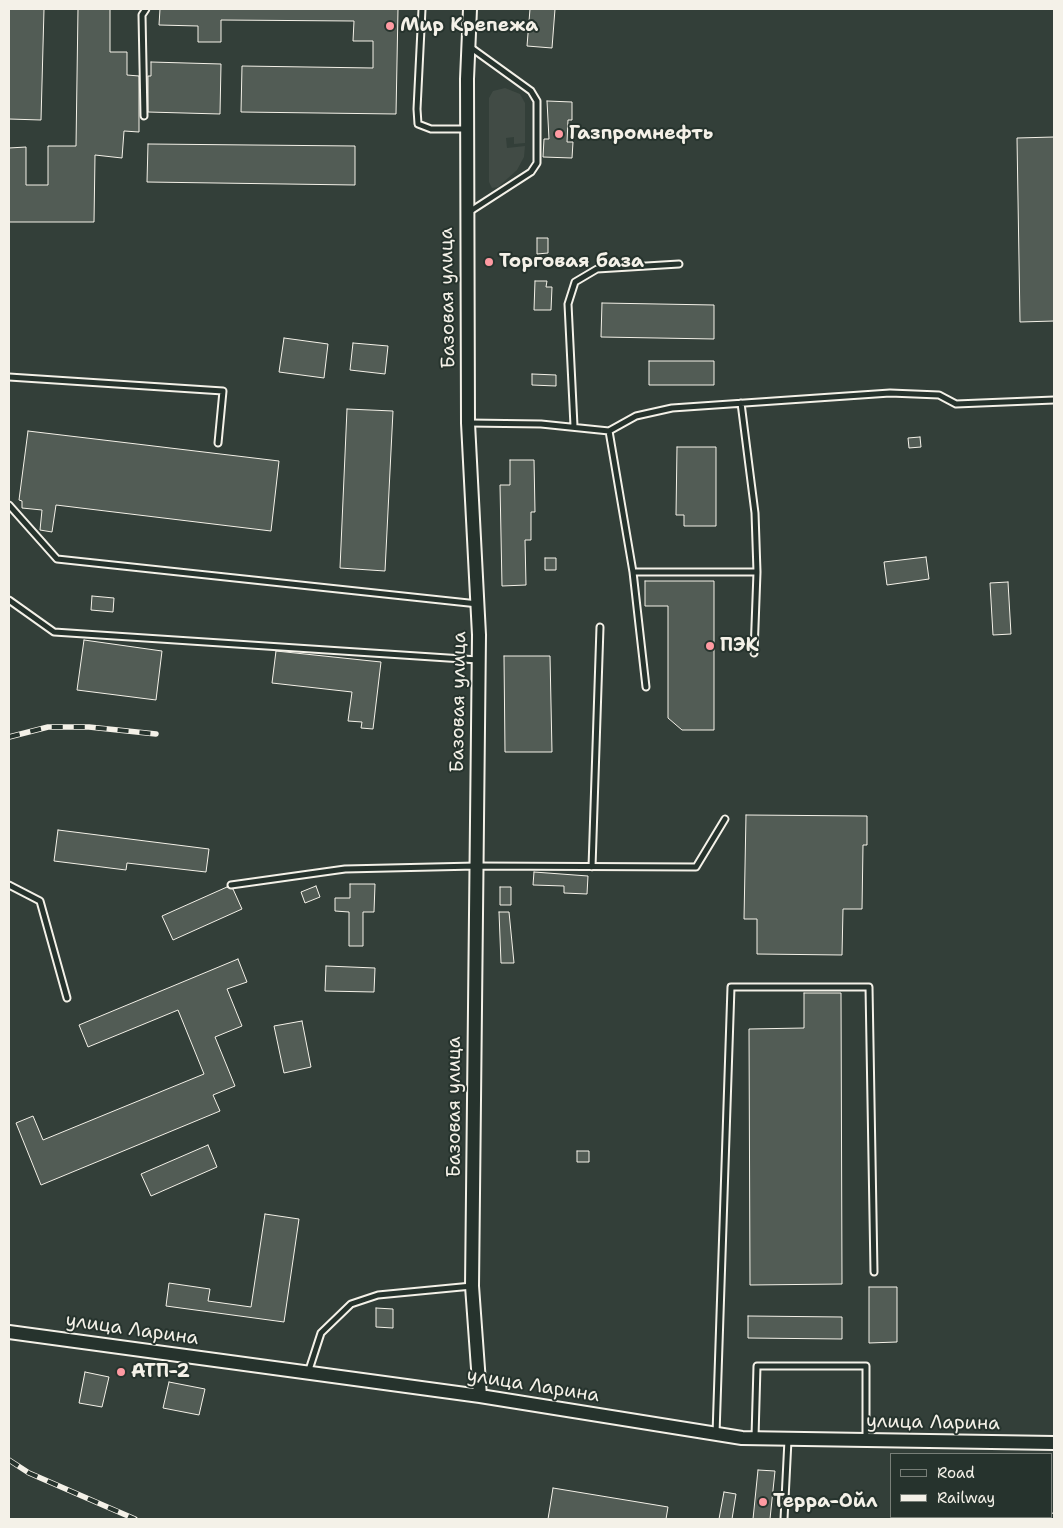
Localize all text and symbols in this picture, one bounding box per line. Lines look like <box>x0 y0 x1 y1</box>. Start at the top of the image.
place label: Мир Крепежа <box>400 15 538 37</box>
marker: Мир Крепежа <box>384 20 396 32</box>
place label: Газпромнефть <box>569 123 713 145</box>
marker: Газпромнефть <box>553 128 565 140</box>
street label: Базовая улица <box>435 227 461 369</box>
place label: Торговая база <box>499 251 644 273</box>
marker: Торговая база <box>483 256 495 268</box>
street label: Базовая улица <box>446 631 472 773</box>
place label: ПЭК <box>720 635 758 657</box>
marker: ПЭК <box>704 640 716 652</box>
street label: Базовая улица <box>444 1036 466 1178</box>
street label: улица Ларина <box>64 1309 200 1351</box>
place label: АТП-2 <box>131 1361 190 1383</box>
street label: улица Ларина <box>465 1364 601 1408</box>
marker: АТП-2 <box>115 1366 127 1378</box>
street label: улица Ларина <box>866 1410 1000 1436</box>
legend <box>890 1453 1053 1518</box>
text: Road <box>937 1463 975 1483</box>
text: Railway <box>937 1488 995 1508</box>
place label: Терра-Ойл <box>773 1491 877 1513</box>
marker: Терра-Ойл <box>757 1496 769 1508</box>

